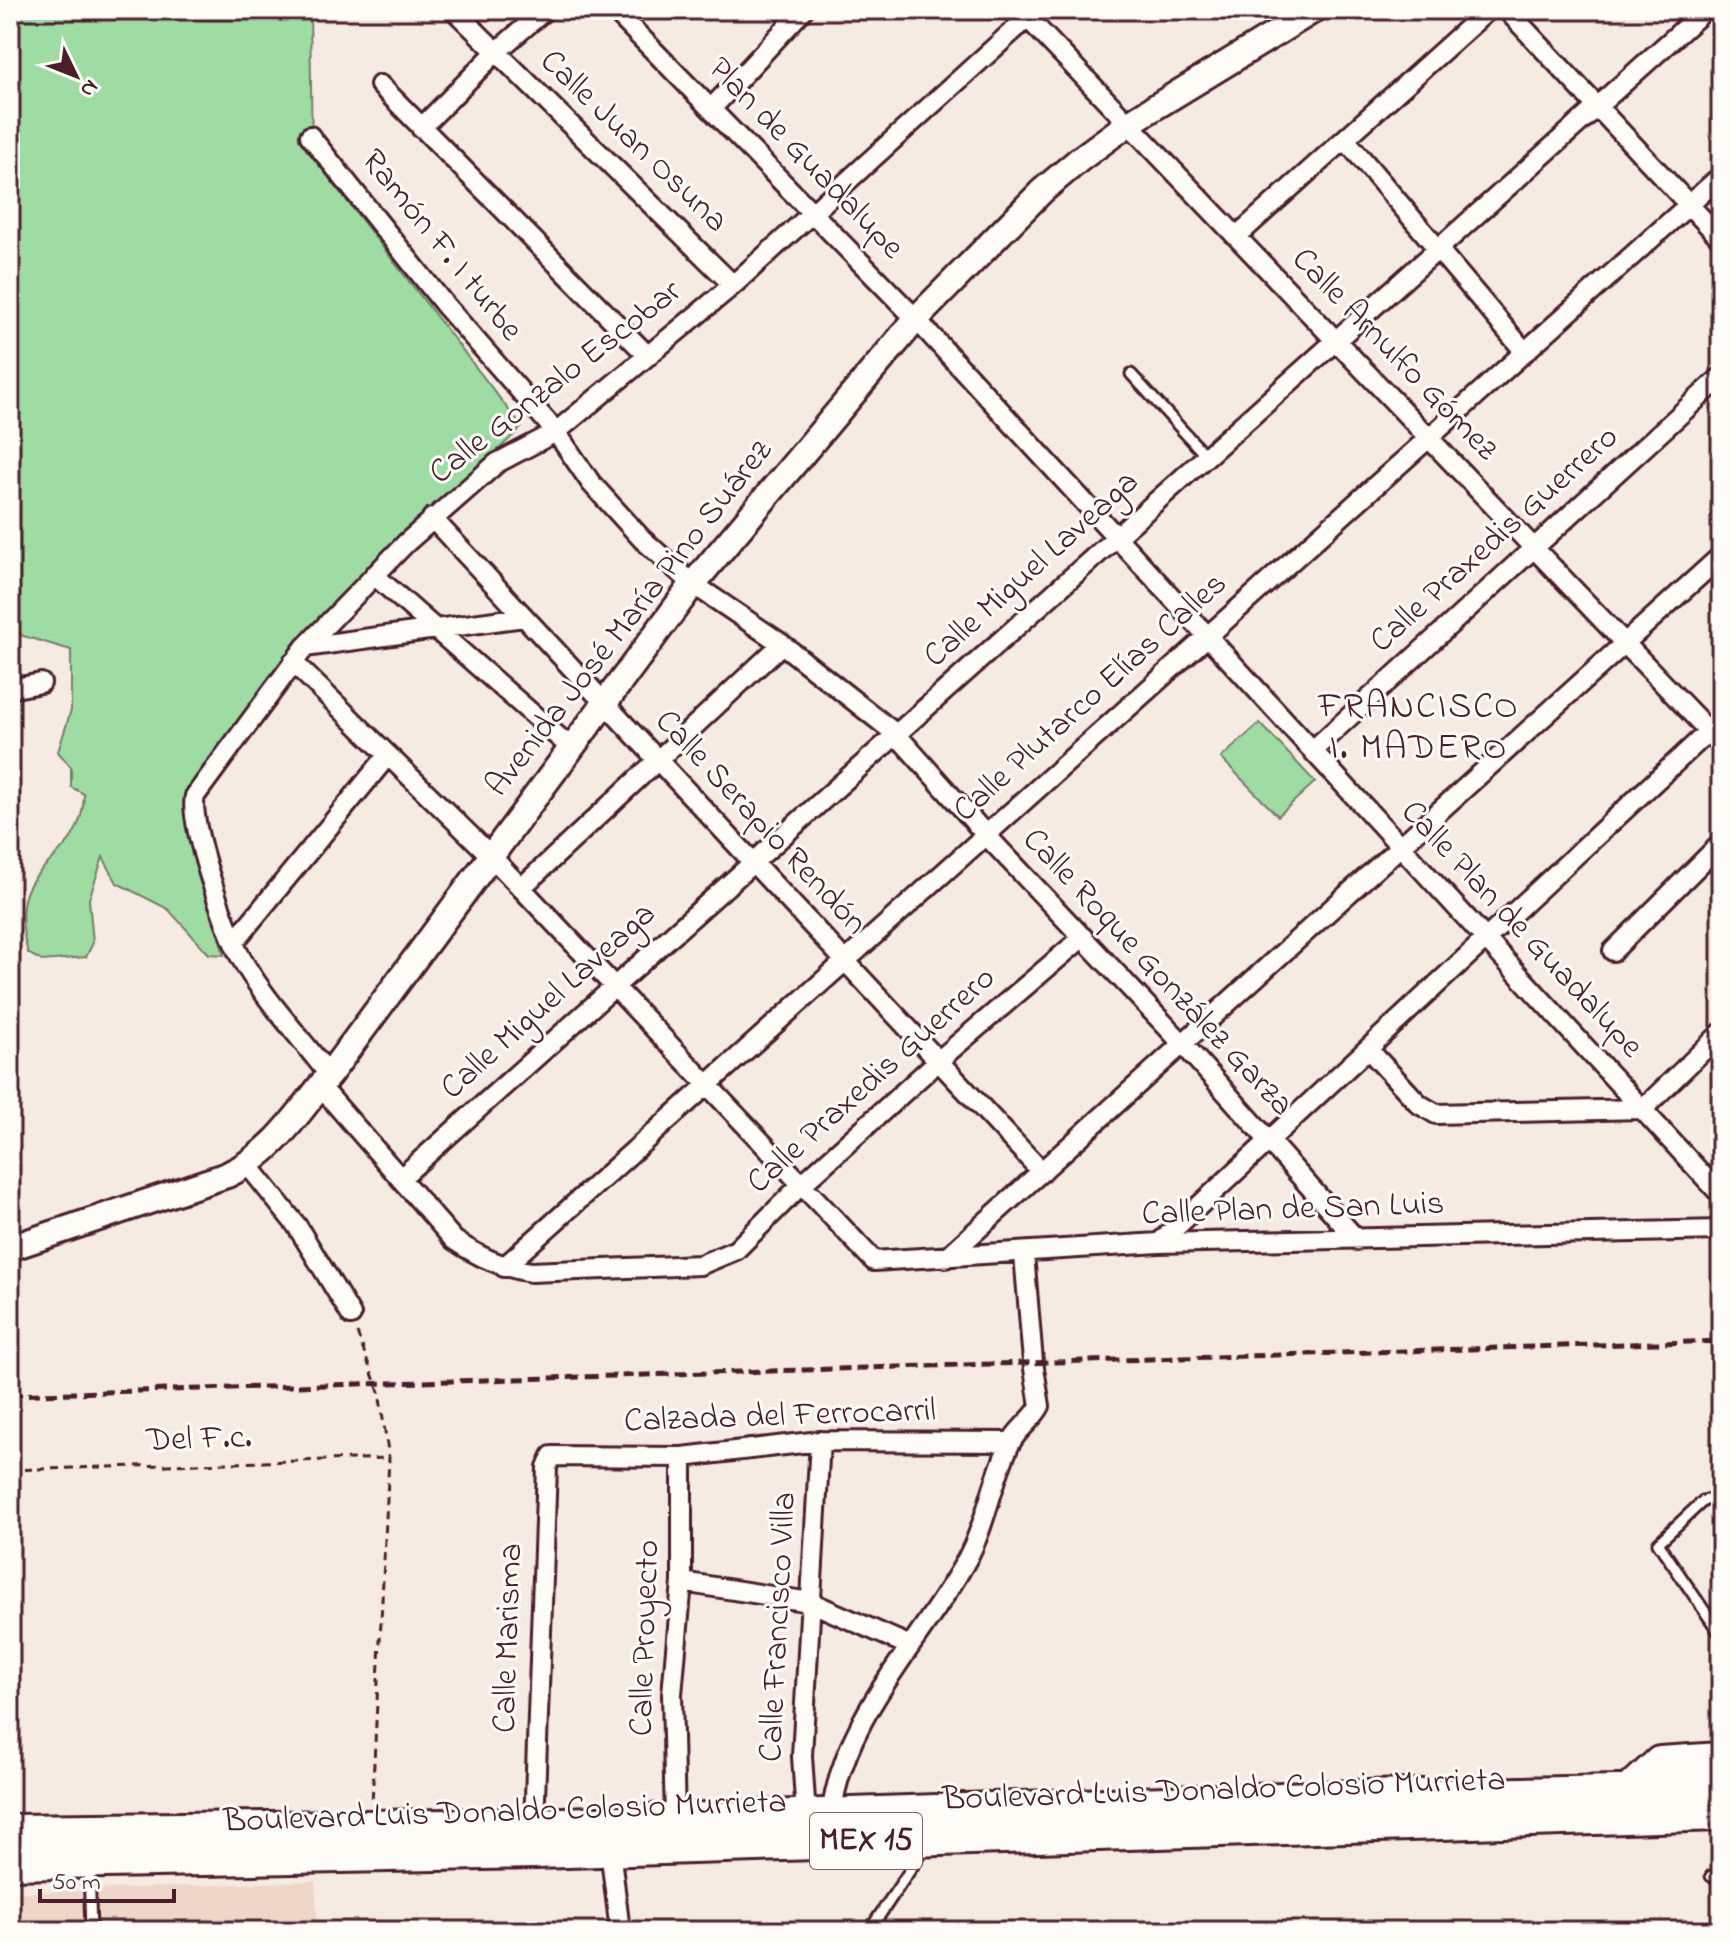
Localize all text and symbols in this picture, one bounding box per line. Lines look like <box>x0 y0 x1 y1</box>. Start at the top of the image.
north arrow <box>36 36 116 116</box>
street label: Calle Juan Osuna <box>527 39 739 245</box>
street label: Plan de Guadalupe <box>695 46 916 272</box>
text: N <box>72 71 105 104</box>
street label: Ramón F. I turbe <box>348 139 535 354</box>
street label: Calle Arnulfo Gómez <box>1279 237 1510 474</box>
street label: Calle Gonzalo Escobar <box>419 268 693 498</box>
street label: Calle Praxedis Guerrero <box>1359 414 1631 666</box>
street label: Avenida José María Pino Suárez <box>474 429 786 809</box>
street label: Calle Miguel Laveaga <box>913 459 1151 681</box>
street label: Calle Plutarco Elías Calles <box>943 561 1239 835</box>
district label: FRANCISCO I. MADERO <box>1317 682 1520 776</box>
street label: Calle Serapio Rendón <box>642 699 878 947</box>
street label: Calle Plan de Guadalupe <box>1388 790 1655 1071</box>
street label: Calle Roque González Garza <box>1009 817 1305 1129</box>
street label: Calle Miguel Laveaga <box>430 891 668 1113</box>
street label: Calle Praxedis Guerrero <box>736 955 1008 1207</box>
street label: Calle Plan de San Luis <box>1141 1180 1445 1240</box>
street label: Calzada del Ferrocarril <box>623 1387 937 1447</box>
street label: Del F.c. <box>144 1413 253 1467</box>
street label: Calle Francisco Villa <box>747 1491 811 1763</box>
street label: Calle Proyecto <box>618 1539 674 1737</box>
street label: Calle Marisma <box>481 1542 537 1734</box>
street label: Boulevard Luis Donaldo Colosio Murrieta <box>940 1756 1507 1826</box>
street label: Boulevard Luis Donaldo Colosio Murrieta <box>221 1778 788 1848</box>
road number: MEX 15 <box>810 1813 922 1869</box>
scale bar <box>40 1853 174 1903</box>
text: 50 m <box>52 1866 101 1901</box>

